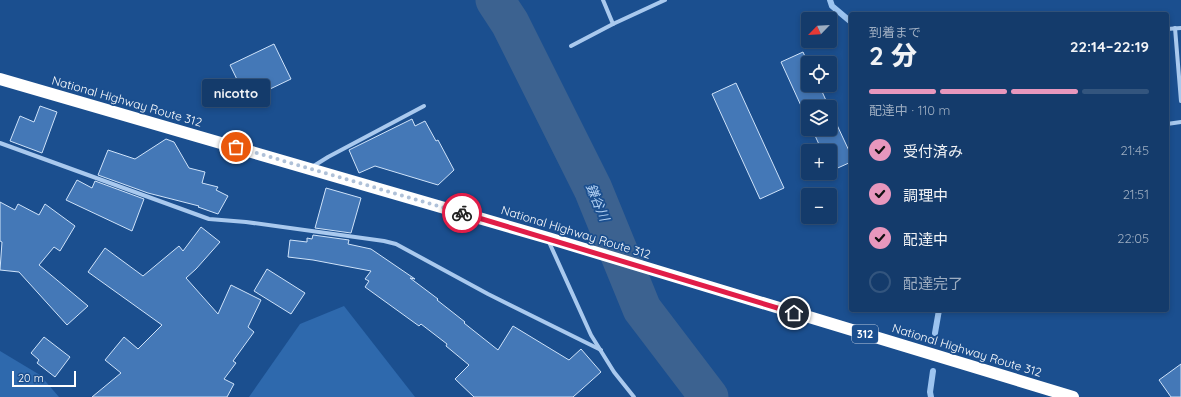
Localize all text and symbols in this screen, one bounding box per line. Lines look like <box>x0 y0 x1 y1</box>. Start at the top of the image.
north arrow <box>801 12 837 48</box>
map controls <box>801 12 837 224</box>
text: 到着まで <box>869 24 921 40</box>
text: 22:14–22:19 <box>1070 37 1149 56</box>
text: 2 分 <box>869 39 917 72</box>
button: locate <box>801 56 837 92</box>
street label: National Highway Route 312 <box>50 72 204 130</box>
callout: nicotto <box>202 79 270 107</box>
text: nicotto <box>214 85 258 101</box>
button: layers <box>801 100 837 136</box>
text: 配達中 · 110 m <box>869 102 950 118</box>
pin <box>219 130 253 164</box>
icon: bag <box>225 136 247 158</box>
icon: check <box>869 139 891 161</box>
text: 受付済み <box>903 142 963 161</box>
text: 21:45 <box>1121 142 1149 158</box>
button: + <box>801 144 837 180</box>
water label: 鎌谷川 <box>583 181 614 225</box>
icon: check <box>869 183 891 205</box>
text: 調理中 <box>903 186 948 205</box>
text: 21:51 <box>1123 186 1149 202</box>
button: − <box>801 188 837 224</box>
courier <box>442 193 482 233</box>
icon: bike <box>451 202 473 224</box>
street label: National Highway Route 312 <box>499 202 653 262</box>
icon: check <box>869 227 891 249</box>
text: 配達中 <box>903 230 948 249</box>
text: 22:05 <box>1117 230 1149 246</box>
text: 配達完了 <box>903 274 963 293</box>
pin <box>777 296 811 330</box>
icon: home <box>783 302 805 324</box>
street label: National Highway Route 312 <box>890 320 1044 380</box>
road number: 312 <box>852 325 878 343</box>
scale bar <box>12 369 76 388</box>
text: 20 m <box>18 371 44 385</box>

